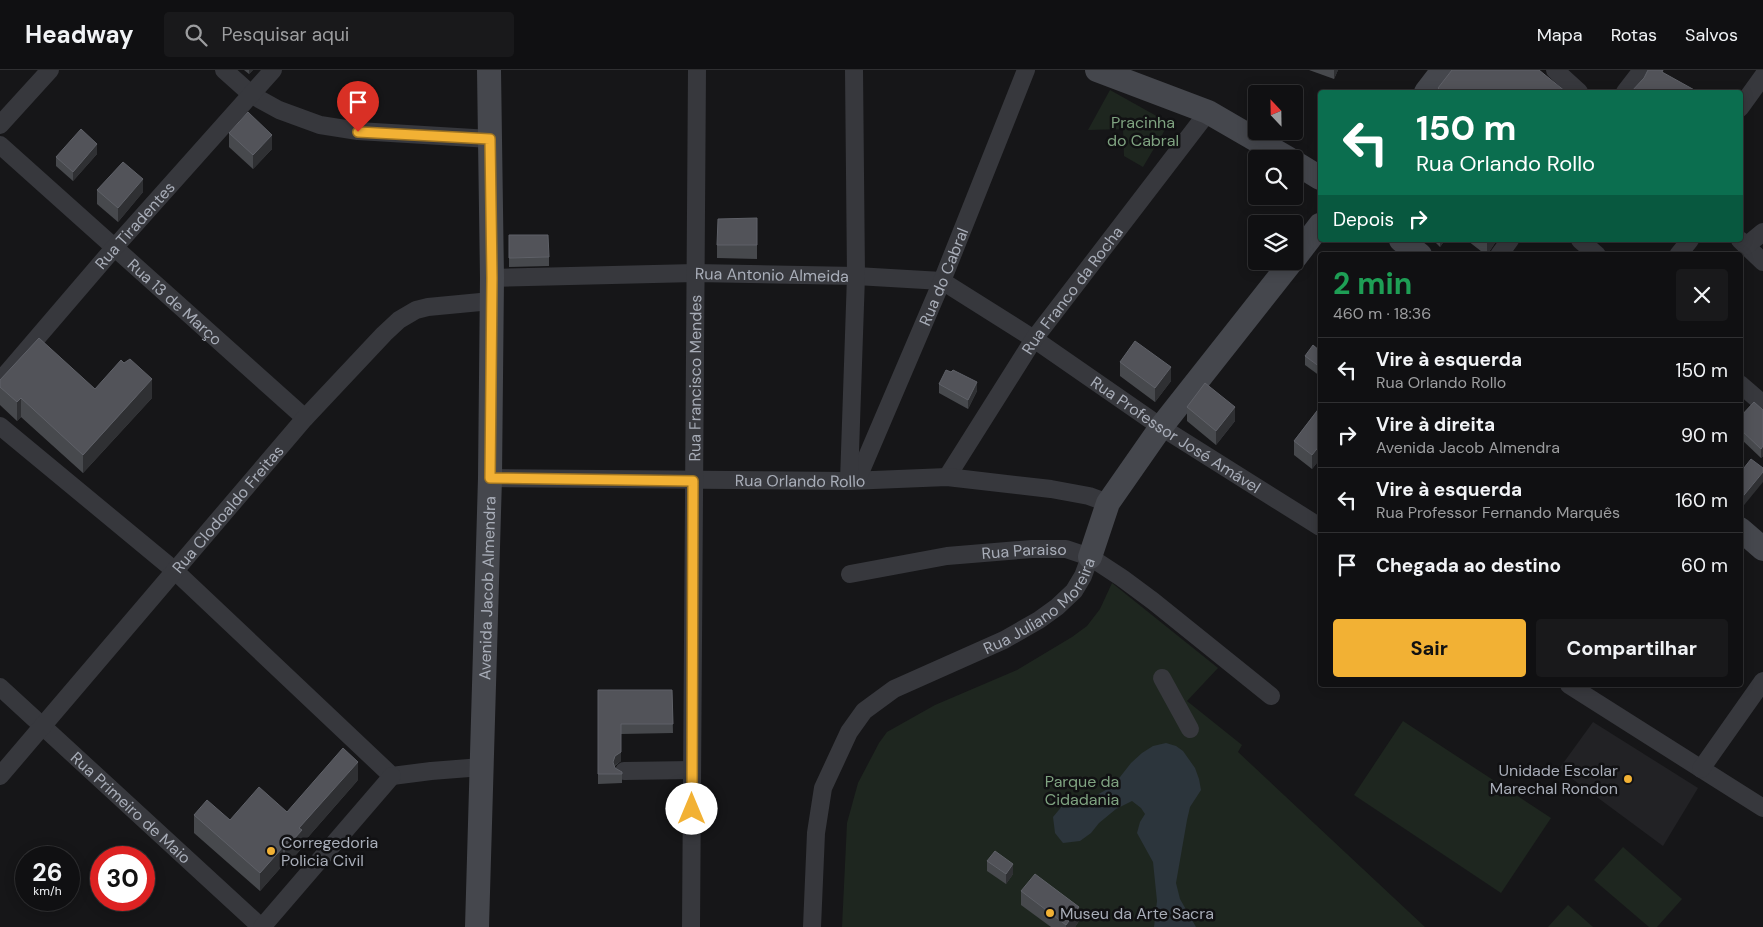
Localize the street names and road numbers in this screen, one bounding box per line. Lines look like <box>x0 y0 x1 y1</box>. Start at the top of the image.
street label: Rua Tiradentes <box>90 177 180 274</box>
street label: Rua Franco da Rocha <box>1017 222 1128 358</box>
street label: Rua do Cabral <box>914 225 973 329</box>
street label: Rua 13 de Março <box>123 254 227 350</box>
street label: Rua Antonio Almeida <box>695 263 849 287</box>
street label: Rua Francisco Mendes <box>684 294 706 462</box>
street label: Rua Professor José Amável <box>1086 371 1265 498</box>
street label: Rua Clodoaldo Freitas <box>167 441 289 578</box>
street label: Rua Orlando Rollo <box>735 470 866 492</box>
street label: Avenida Jacob Almendra <box>474 496 500 680</box>
street label: Rua Paraiso <box>981 539 1067 564</box>
street label: Rua Juliano Moreira <box>980 555 1100 659</box>
street label: Rua Primeiro de Maio <box>66 747 195 868</box>

